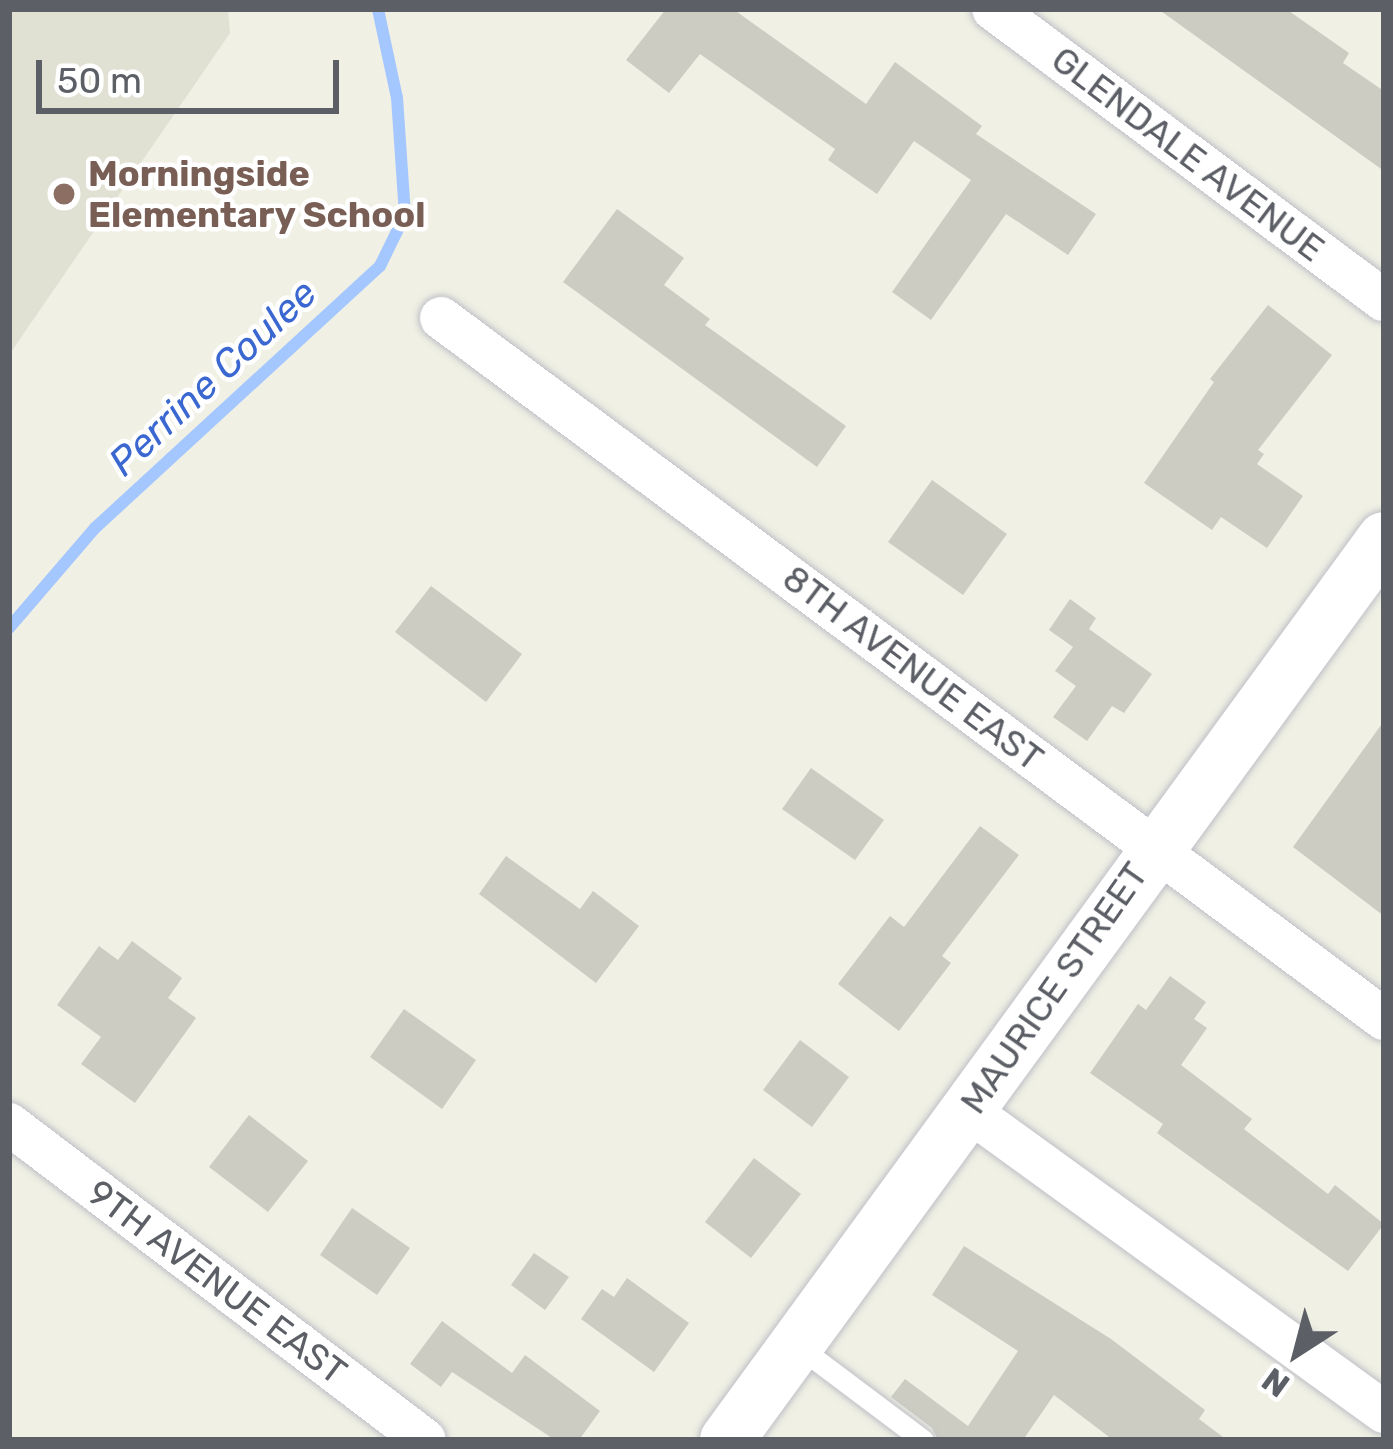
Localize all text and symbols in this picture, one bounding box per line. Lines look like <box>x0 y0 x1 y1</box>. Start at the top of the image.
scale bar <box>42 36 345 110</box>
street label: GLENDALE AVENUE <box>1043 37 1333 271</box>
text: 50 m <box>57 59 142 102</box>
place label: Morningside Elementary School <box>88 151 426 236</box>
marker: Morningside Elementary School <box>51 181 77 207</box>
water label: Perrine Coulee <box>100 270 326 486</box>
street label: 8TH AVENUE EAST <box>774 556 1052 780</box>
street label: MAURICE STREET <box>951 854 1157 1122</box>
street label: 9TH AVENUE EAST <box>79 1170 355 1394</box>
north arrow <box>1237 1293 1357 1413</box>
text: N <box>1254 1360 1297 1405</box>

